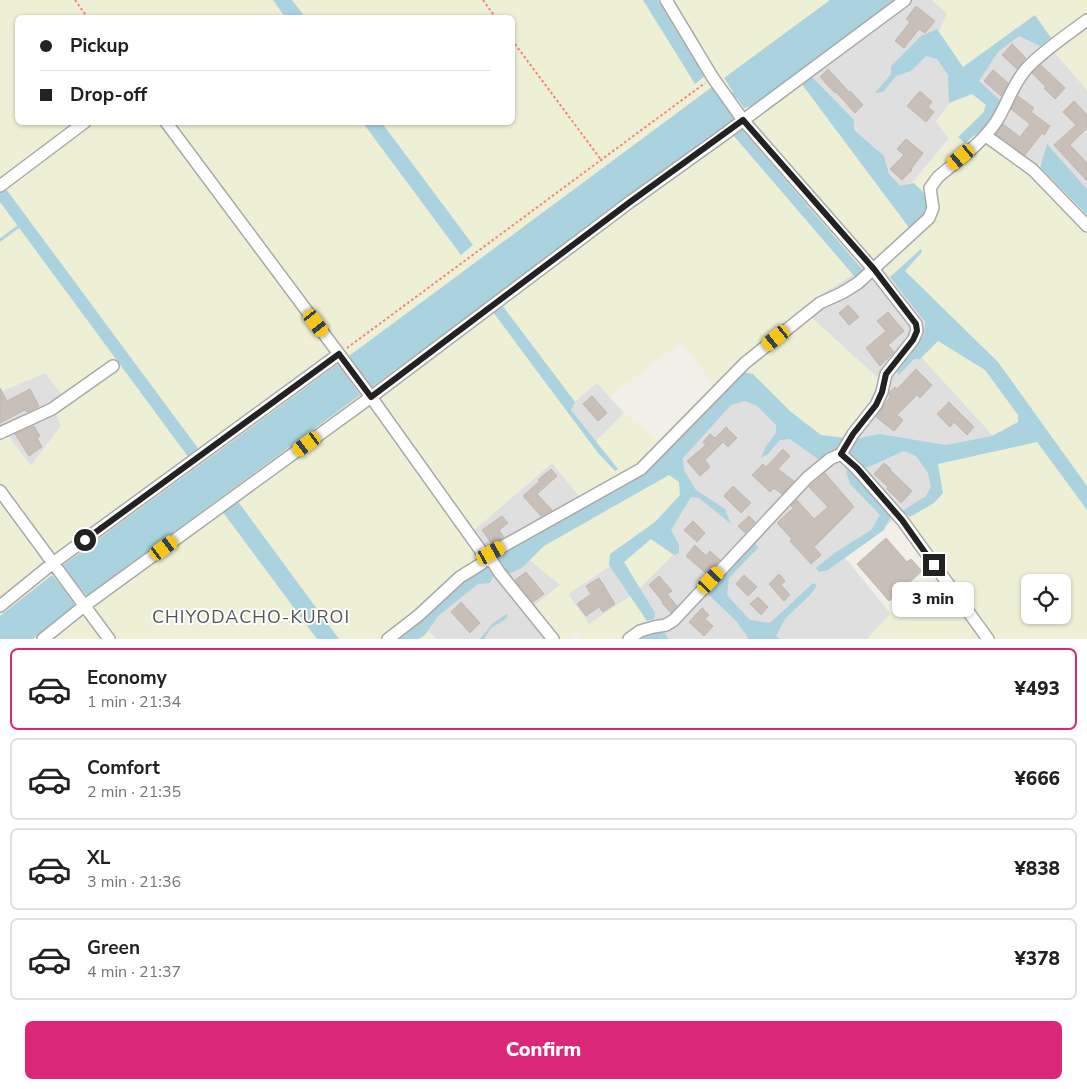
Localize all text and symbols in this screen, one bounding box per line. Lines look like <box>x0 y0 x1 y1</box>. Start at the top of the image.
text: Pickup <box>70 33 129 59</box>
text: Drop-off <box>70 82 147 108</box>
car <box>944 142 977 172</box>
car <box>300 307 331 339</box>
car <box>759 323 792 353</box>
car <box>290 429 323 459</box>
route start <box>74 529 96 551</box>
car <box>147 533 180 563</box>
car <box>474 539 507 567</box>
route end <box>923 554 945 576</box>
car <box>695 564 726 596</box>
map controls <box>1021 574 1071 624</box>
button: locate <box>1021 574 1071 624</box>
callout: 3 min <box>893 582 975 618</box>
text: 3 min <box>912 588 954 610</box>
district label: CHIYODACHO-KUROI <box>152 605 350 629</box>
text: Economy <box>87 665 167 691</box>
icon: car <box>27 667 72 712</box>
text: ¥493 <box>1014 676 1060 702</box>
text: 1 min · 21:34 <box>87 691 181 713</box>
text: Comfort <box>87 755 160 781</box>
icon: car <box>27 757 72 802</box>
text: ¥666 <box>1014 766 1060 792</box>
text: 2 min · 21:35 <box>87 781 181 803</box>
text: XL <box>87 845 110 871</box>
icon: car <box>27 847 72 892</box>
text: ¥838 <box>1014 856 1060 882</box>
text: 3 min · 21:36 <box>87 871 181 893</box>
text: Green <box>87 935 140 961</box>
icon: car <box>27 937 72 982</box>
text: ¥378 <box>1014 946 1060 972</box>
text: 4 min · 21:37 <box>87 961 181 983</box>
button: Confirm <box>25 1021 1062 1079</box>

